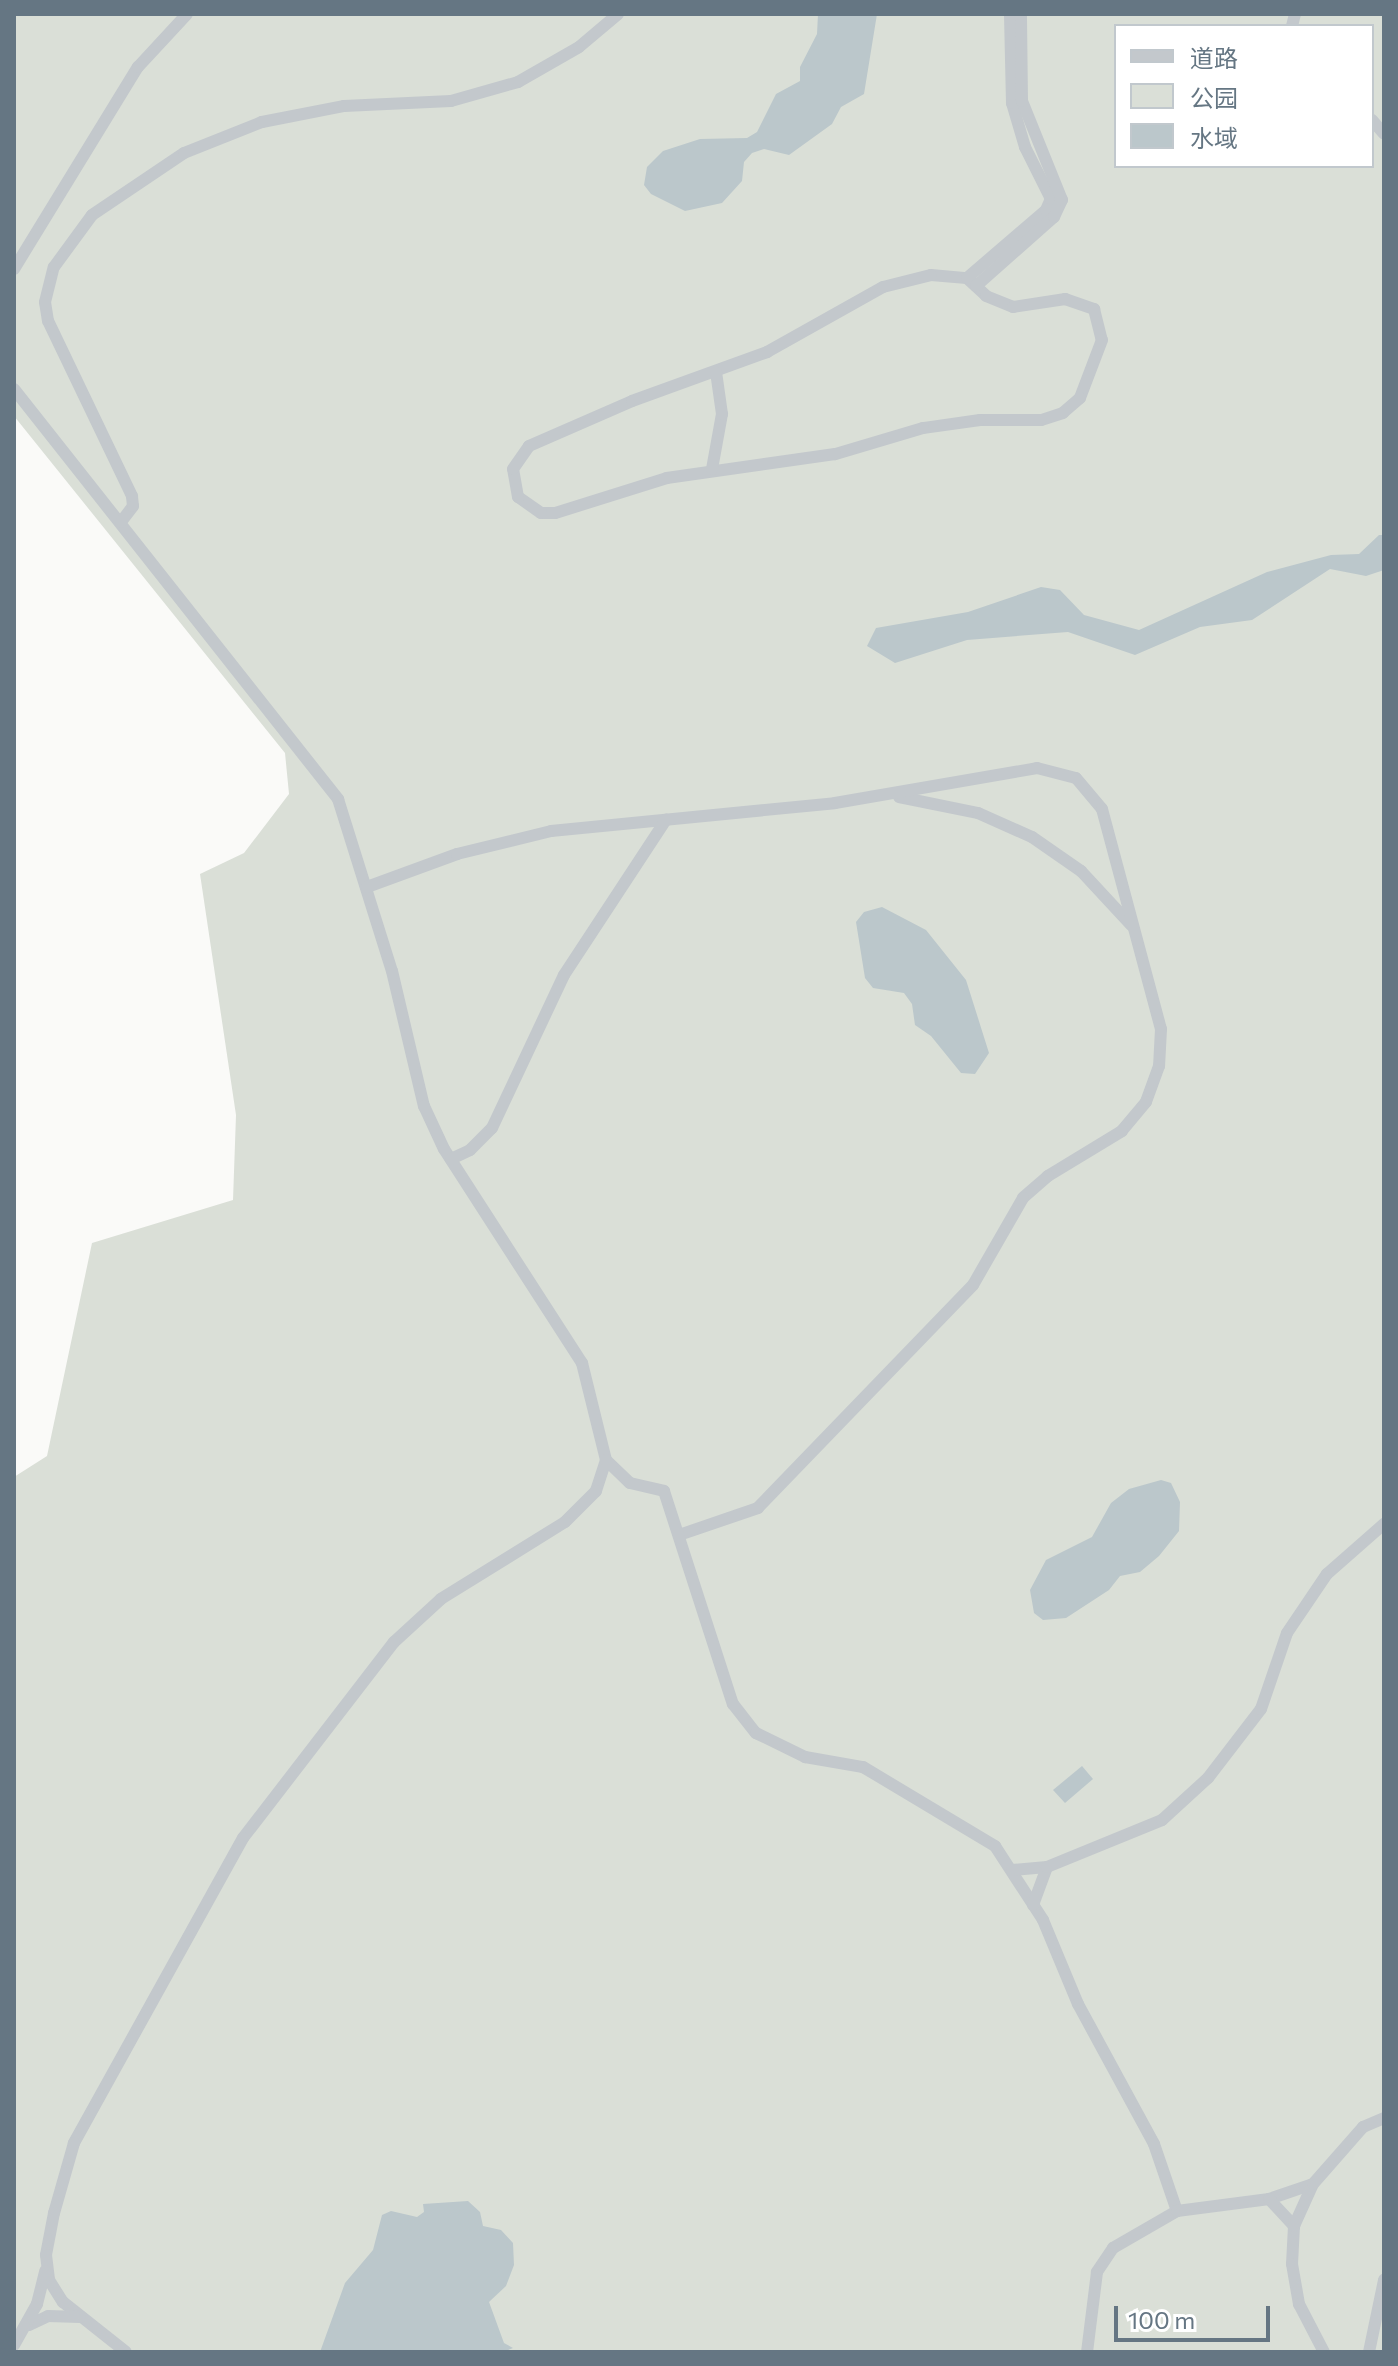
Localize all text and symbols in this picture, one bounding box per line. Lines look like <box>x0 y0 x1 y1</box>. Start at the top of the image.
legend <box>1114 24 1374 168</box>
text: 道路 <box>1190 43 1238 72</box>
text: 公园 <box>1190 83 1238 112</box>
text: 水域 <box>1190 123 1238 152</box>
scale bar <box>1118 2290 1274 2340</box>
text: 100 m <box>1128 2305 1195 2334</box>

